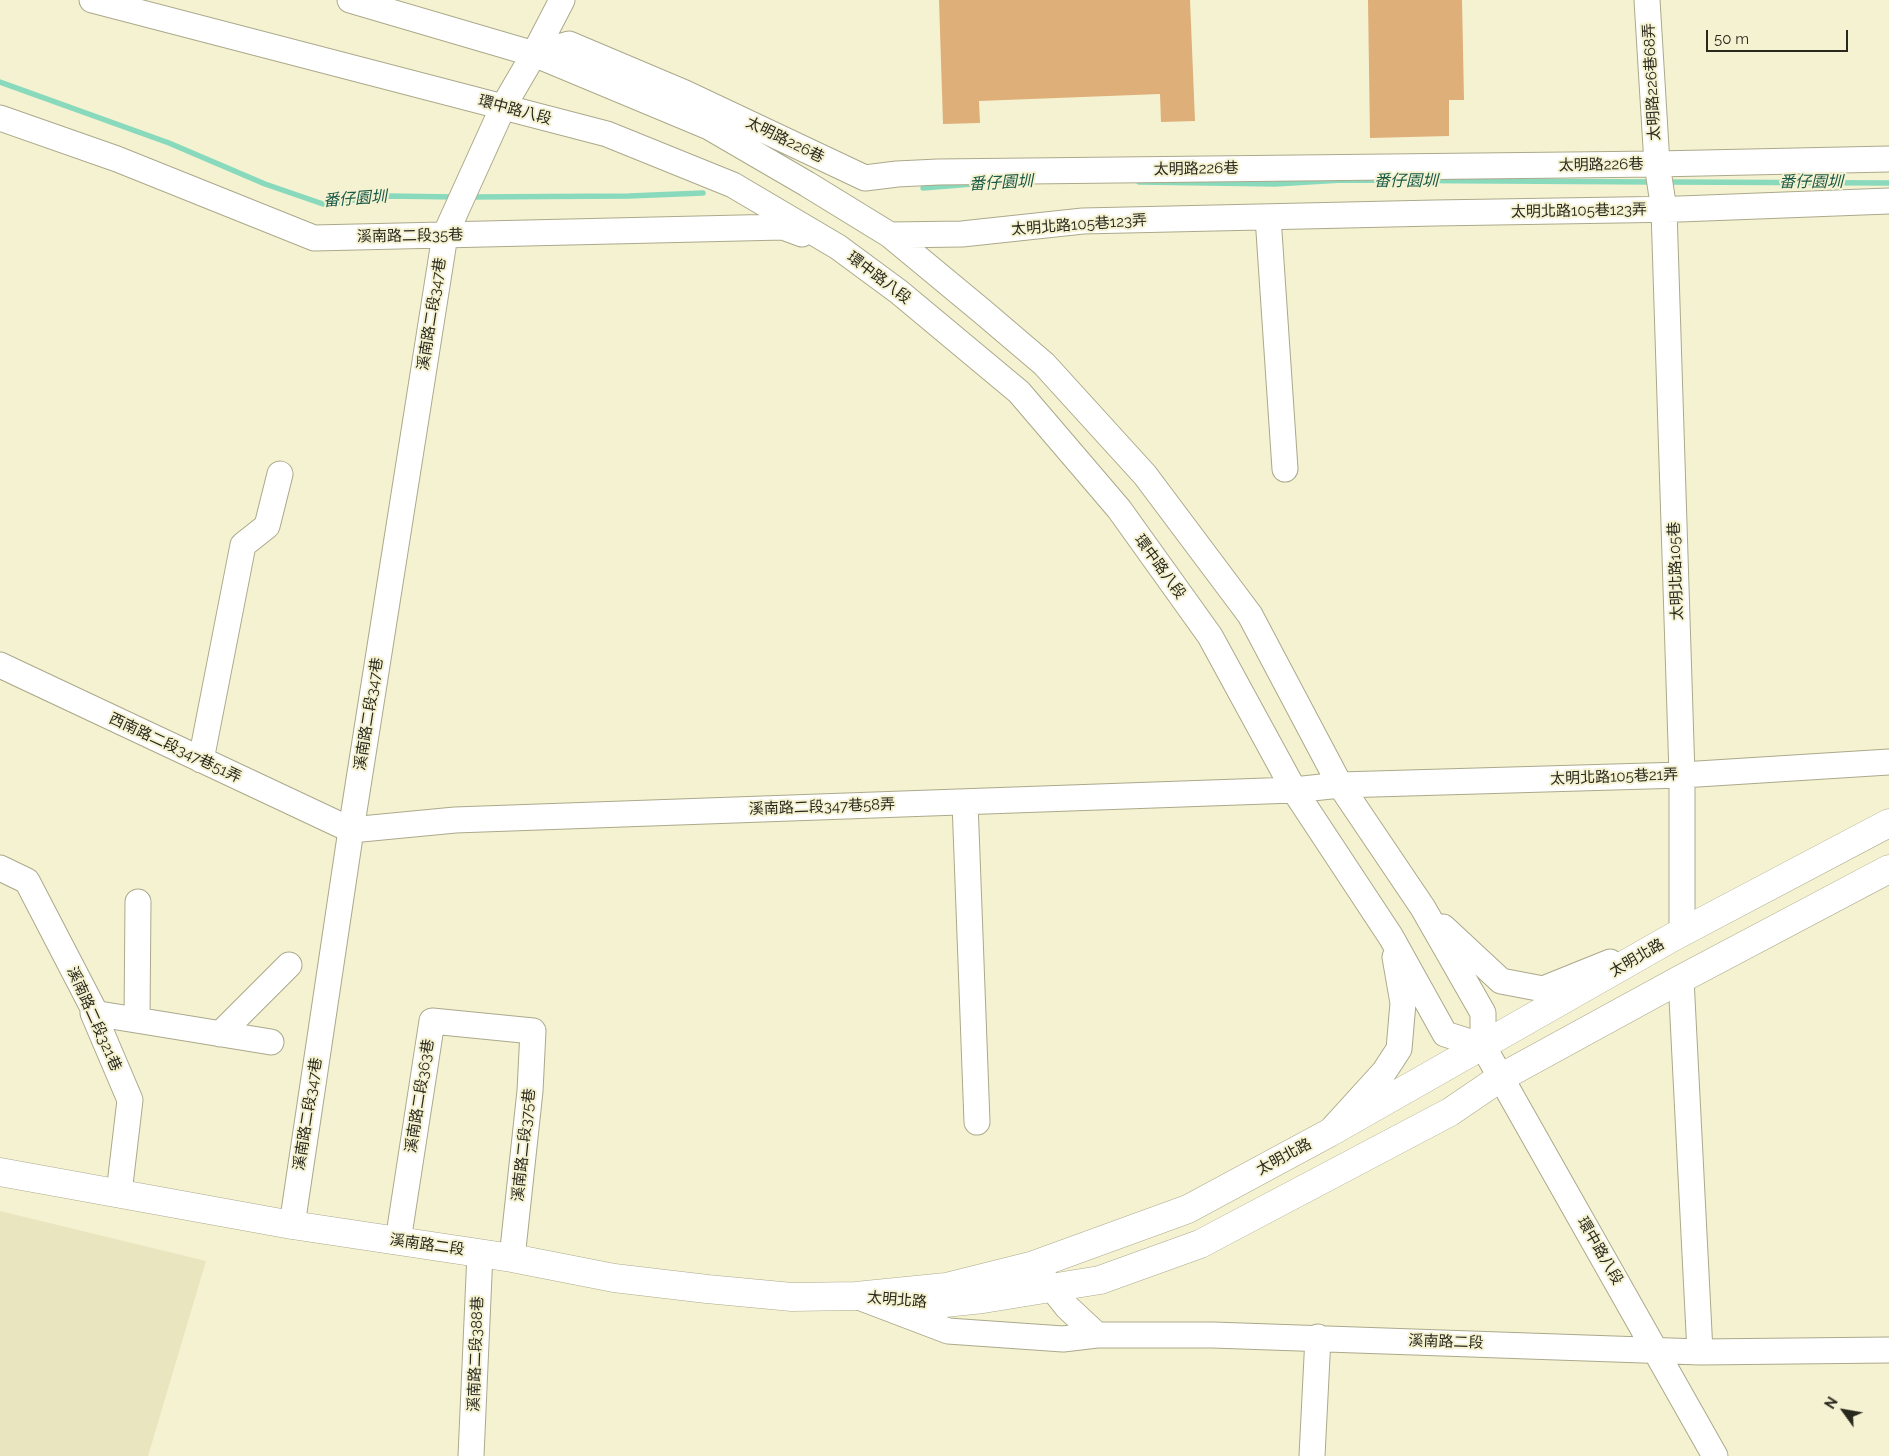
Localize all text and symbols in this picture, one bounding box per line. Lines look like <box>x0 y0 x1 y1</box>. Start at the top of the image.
scale bar <box>1709 20 1852 52</box>
street label: 太明路226巷68弄 <box>1640 23 1664 141</box>
text: 50 m <box>1714 30 1749 48</box>
street label: 環中路八段 <box>476 92 554 128</box>
street label: 太明路226巷 <box>743 113 827 167</box>
street label: 太明路226巷 <box>1559 155 1643 175</box>
street label: 太明路226巷 <box>1154 159 1238 179</box>
water label: 番仔園圳 <box>1374 171 1438 191</box>
water label: 番仔園圳 <box>969 172 1033 194</box>
water label: 番仔園圳 <box>1779 172 1843 192</box>
water label: 番仔園圳 <box>322 187 388 211</box>
street label: 太明北路105巷123弄 <box>1511 201 1647 221</box>
street label: 太明北路105巷123弄 <box>1011 211 1147 239</box>
street label: 溪南路二段35巷 <box>357 226 463 246</box>
street label: 環中路八段 <box>844 248 914 308</box>
street label: 溪南路二段347巷 <box>414 256 450 372</box>
street label: 太明北路105巷 <box>1665 521 1687 621</box>
street label: 環中路八段 <box>1131 531 1189 603</box>
street label: 溪南路二段347巷 <box>351 656 387 772</box>
street label: 西南路二段347巷51弄 <box>106 709 244 787</box>
street label: 太明北路105巷21弄 <box>1550 766 1678 788</box>
street label: 溪南路二段347巷58弄 <box>749 795 895 819</box>
street label: 太明北路 <box>1607 935 1667 981</box>
street label: 溪南路二段321巷 <box>63 964 125 1074</box>
street label: 溪南路二段363巷 <box>402 1038 438 1154</box>
street label: 溪南路二段347巷 <box>290 1056 326 1172</box>
street label: 溪南路二段375巷 <box>509 1087 539 1203</box>
street label: 太明北路 <box>1253 1135 1315 1179</box>
street label: 環中路八段 <box>1573 1214 1627 1288</box>
street label: 溪南路二段 <box>389 1231 465 1259</box>
street label: 太明北路 <box>866 1288 928 1312</box>
street label: 溪南路二段388巷 <box>465 1296 487 1412</box>
street label: 溪南路二段 <box>1408 1332 1484 1352</box>
north arrow <box>1819 1386 1869 1436</box>
text: N <box>1822 1394 1841 1412</box>

